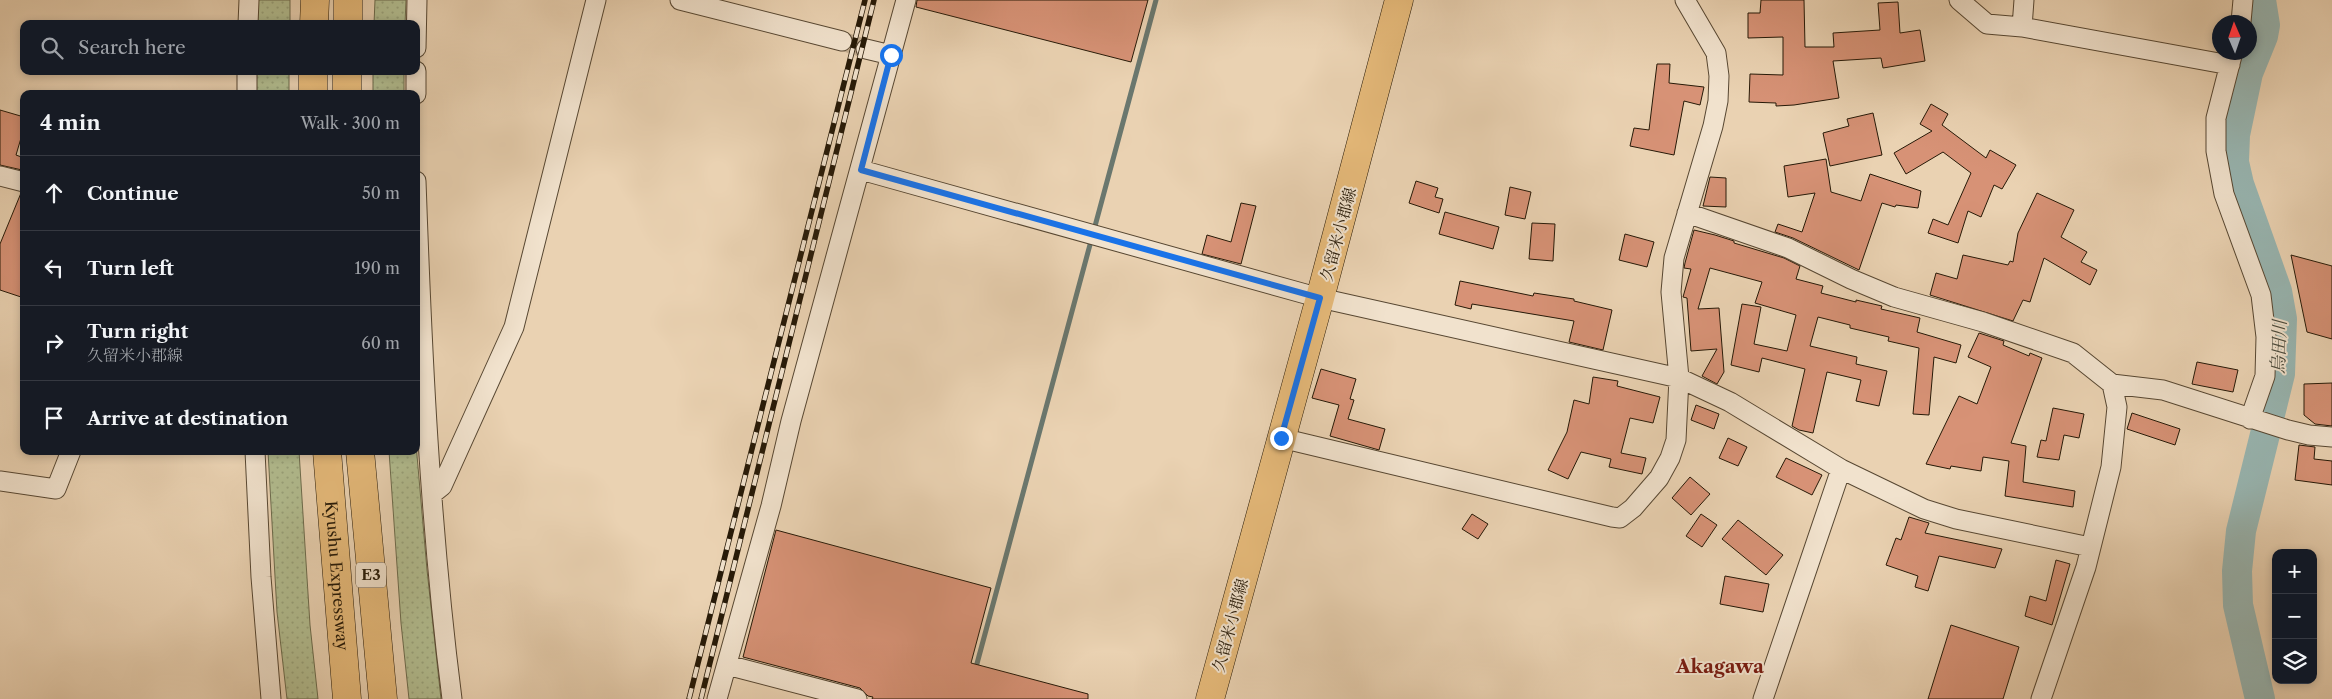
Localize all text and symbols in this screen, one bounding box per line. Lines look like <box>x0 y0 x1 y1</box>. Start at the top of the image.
north arrow <box>2212 15 2257 60</box>
search box <box>20 20 420 75</box>
icon: search <box>38 34 66 62</box>
text: Search here <box>78 36 186 59</box>
route start <box>880 44 903 67</box>
text: 4 min <box>40 110 101 135</box>
text: Walk · 300 m <box>301 113 400 133</box>
icon: ahead <box>40 179 68 207</box>
text: Continue <box>87 182 179 205</box>
text: 50 m <box>362 183 400 203</box>
street label: 久留米小郡線 <box>1316 185 1360 283</box>
icon: left <box>40 254 68 282</box>
text: Turn left <box>87 257 174 280</box>
text: 190 m <box>355 258 400 278</box>
water label: 烏田川 <box>2267 318 2291 374</box>
text: Turn right <box>87 320 188 343</box>
icon: right <box>40 329 68 357</box>
text: 60 m <box>361 333 400 353</box>
text: 久留米小郡線 <box>87 345 183 365</box>
icon: arrive <box>40 404 68 432</box>
text: Arrive at destination <box>87 407 288 430</box>
route end <box>1270 427 1293 450</box>
street label: Kyushu Expressway <box>321 500 353 652</box>
map controls <box>2272 549 2317 684</box>
button: + <box>2272 549 2317 594</box>
road number: E3 <box>356 562 386 588</box>
street label: 久留米小郡線 <box>1208 576 1252 674</box>
button: − <box>2272 594 2317 639</box>
button: layers <box>2272 639 2317 684</box>
district label: Akagawa <box>1675 655 1765 678</box>

